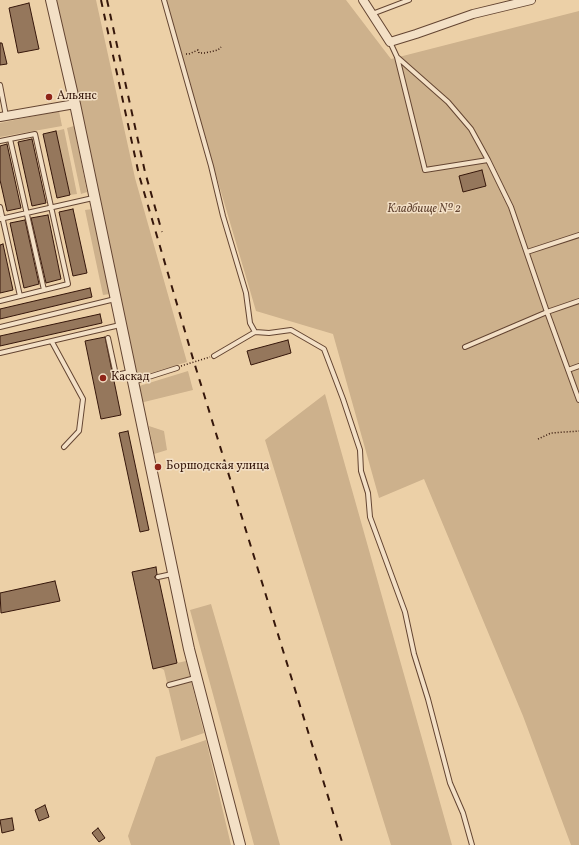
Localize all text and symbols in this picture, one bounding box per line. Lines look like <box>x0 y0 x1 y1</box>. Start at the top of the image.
place label: Альянс <box>57 90 97 104</box>
marker: Альянс <box>44 92 54 102</box>
park label: Кладбище № 2 <box>387 203 461 217</box>
place label: Каскад <box>111 371 150 385</box>
marker: Каскад <box>98 373 108 383</box>
place label: Боршодская улица <box>166 460 270 474</box>
marker: Боршодская улица <box>153 462 163 472</box>

